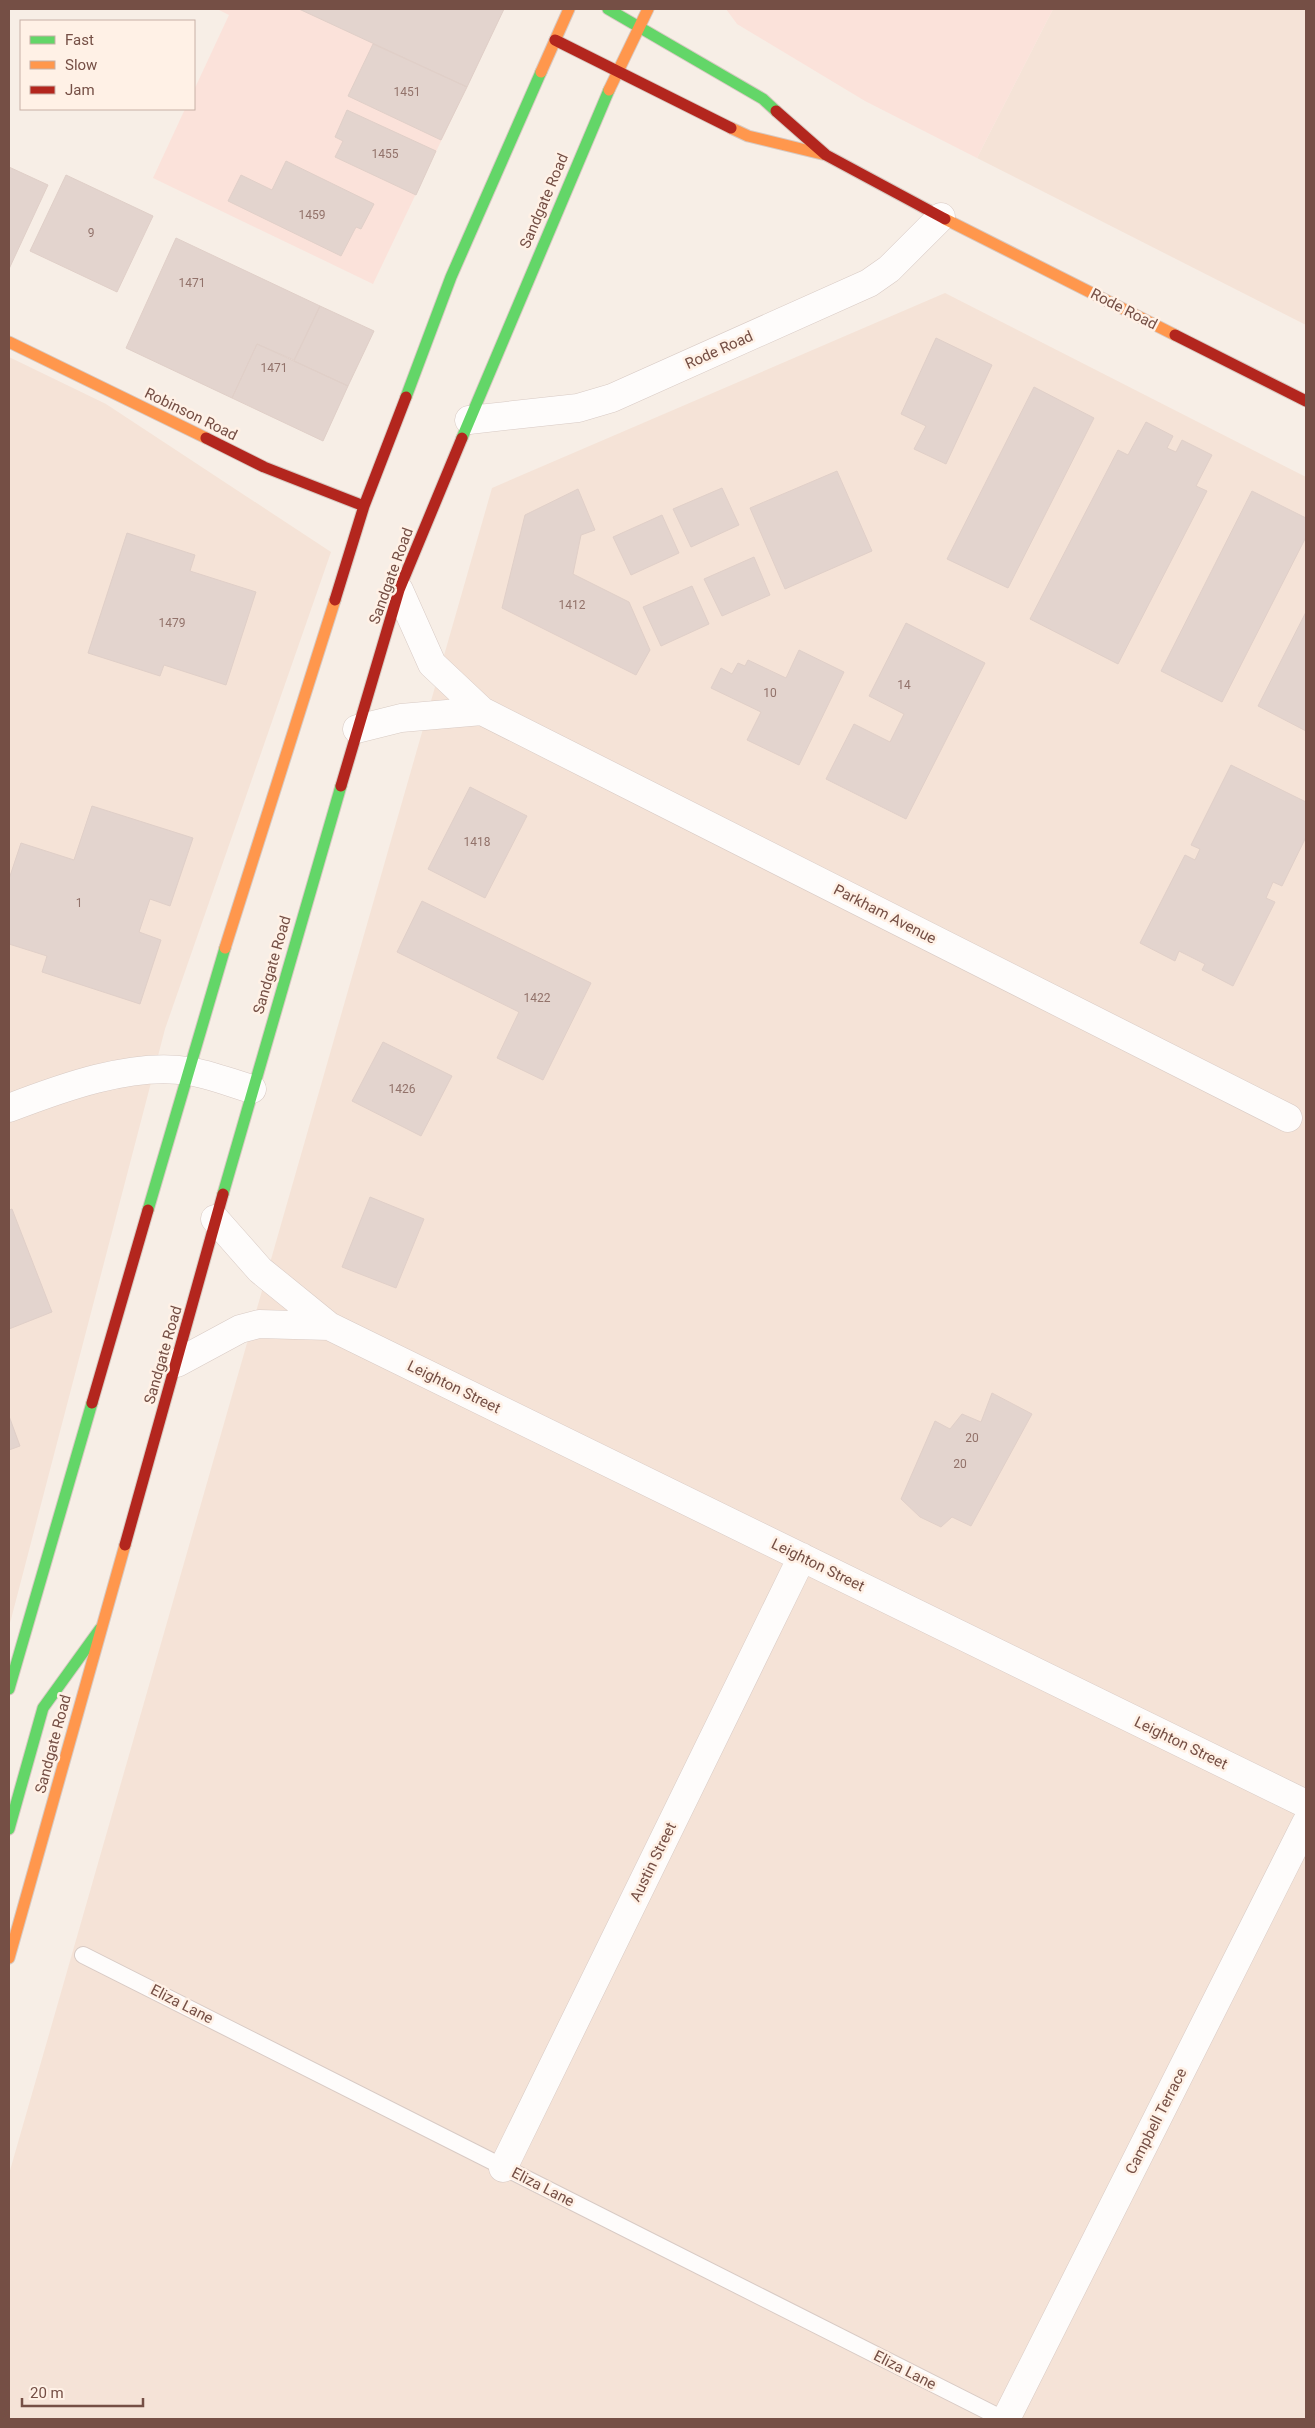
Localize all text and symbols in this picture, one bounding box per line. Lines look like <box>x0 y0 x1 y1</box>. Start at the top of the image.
legend <box>20 20 195 110</box>
text: Fast <box>65 31 94 49</box>
text: Slow <box>65 56 97 74</box>
text: Jam <box>65 81 95 99</box>
house number: 1451 <box>394 85 420 99</box>
house number: 1455 <box>372 147 399 161</box>
street label: Sandgate Road <box>516 151 572 251</box>
house number: 1459 <box>299 208 325 222</box>
house number: 9 <box>88 226 94 240</box>
house number: 1471 <box>179 276 205 290</box>
street label: Rode Road <box>1088 285 1160 333</box>
street label: Rode Road <box>682 327 756 373</box>
house number: 1471 <box>261 361 287 375</box>
street label: Robinson Road <box>142 384 240 444</box>
street label: Sandgate Road <box>365 525 417 627</box>
house number: 1412 <box>559 598 586 612</box>
house number: 1479 <box>159 616 185 630</box>
house number: 14 <box>897 678 911 692</box>
house number: 10 <box>763 686 777 700</box>
house number: 1418 <box>464 835 491 849</box>
street label: Parkham Avenue <box>831 880 939 948</box>
house number: 1 <box>76 896 82 910</box>
street label: Sandgate Road <box>249 914 295 1016</box>
house number: 1422 <box>524 991 551 1005</box>
house number: 1426 <box>389 1082 416 1096</box>
street label: Sandgate Road <box>140 1304 186 1406</box>
street label: Leighton Street <box>405 1357 504 1417</box>
house number: 20 <box>965 1431 979 1445</box>
house number: 20 <box>953 1457 967 1471</box>
street label: Leighton Street <box>769 1535 868 1595</box>
street label: Sandgate Road <box>31 1693 75 1795</box>
street label: Leighton Street <box>1132 1713 1231 1773</box>
street label: Austin Street <box>626 1819 680 1905</box>
street label: Eliza Lane <box>148 1981 216 2027</box>
street label: Campbell Terrace <box>1122 2065 1191 2177</box>
street label: Eliza Lane <box>509 2164 577 2210</box>
street label: Eliza Lane <box>871 2347 939 2393</box>
scale bar <box>22 2376 144 2408</box>
text: 20 m <box>30 2384 64 2402</box>

